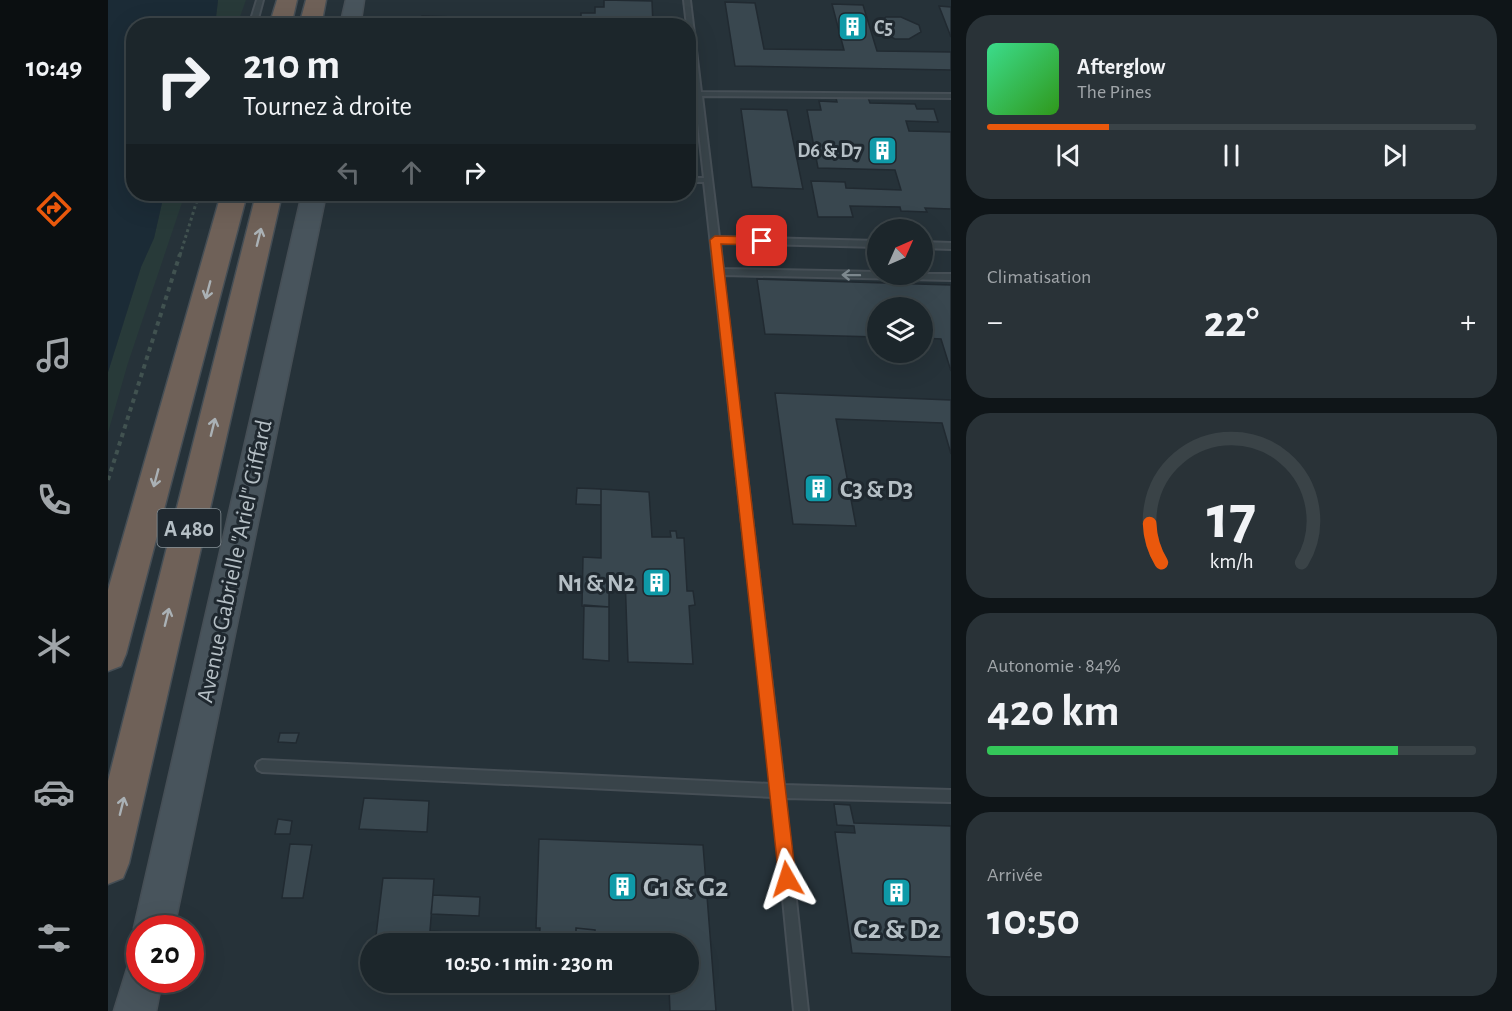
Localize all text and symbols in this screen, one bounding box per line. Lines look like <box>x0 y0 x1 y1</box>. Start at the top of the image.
building icon: C5 <box>837 11 869 43</box>
place label: C5 <box>874 18 893 38</box>
icon: right <box>144 42 222 120</box>
text: 210 m <box>243 44 340 86</box>
text: 10:49 <box>26 54 82 81</box>
text: Afterglow <box>1077 56 1165 78</box>
text: The Pines <box>1077 82 1152 102</box>
text: Tournez à droite <box>243 93 412 120</box>
building icon: D6 & D7 <box>867 134 899 166</box>
icon: previous <box>1052 139 1085 172</box>
icon: pause <box>1215 139 1248 172</box>
icon: next <box>1378 139 1411 172</box>
place label: D6 & D7 <box>797 141 862 161</box>
icon: left <box>332 156 365 189</box>
icon: ahead <box>395 156 428 189</box>
icon: right <box>458 156 491 189</box>
icon: directions <box>33 188 75 230</box>
pin <box>736 215 787 266</box>
north arrow <box>867 219 933 285</box>
map controls <box>867 219 933 363</box>
icon: arrive <box>745 224 778 257</box>
one-way arrow <box>253 228 265 247</box>
text: Climatisation <box>987 267 1091 287</box>
one-way arrow <box>841 269 861 280</box>
one-way arrow <box>202 281 213 300</box>
button: layers <box>867 297 933 363</box>
text: 22° <box>1204 300 1259 345</box>
text: − <box>987 306 1003 339</box>
text: + <box>1460 306 1476 339</box>
icon: music <box>33 334 75 376</box>
street label: Avenue Gabrielle "Ariel" Giffard <box>193 418 277 705</box>
one-way arrow <box>208 418 220 437</box>
one-way arrow <box>150 469 161 488</box>
building icon: C3 & D3 <box>803 473 835 505</box>
place label: C3 & D3 <box>840 478 913 502</box>
icon: phone <box>33 479 75 521</box>
text: 17 <box>1207 487 1256 549</box>
road number: A 480 <box>158 509 220 547</box>
text: km/h <box>1209 551 1254 572</box>
building icon: N1 & N2 <box>640 567 672 599</box>
place label: N1 & N2 <box>557 572 635 596</box>
one-way arrow <box>162 607 174 626</box>
icon: climate <box>33 625 75 667</box>
text: Autonomie · 84% <box>987 656 1121 676</box>
text: 420 km <box>987 689 1120 734</box>
icon: car <box>33 771 75 813</box>
one-way arrow <box>116 797 128 816</box>
position arrow <box>755 847 819 911</box>
text: Arrivée <box>987 865 1043 885</box>
building icon: G1 & G2 <box>606 870 638 902</box>
place label: G1 & G2 <box>643 874 728 902</box>
building icon: C2 & D2 <box>881 877 913 909</box>
text: 10:50 <box>987 898 1080 943</box>
speed limit sign: 20 <box>126 915 204 993</box>
place label: C2 & D2 <box>853 916 941 944</box>
icon: filters <box>33 917 75 959</box>
text: 10:50 · 1 min · 230 m <box>446 952 613 974</box>

